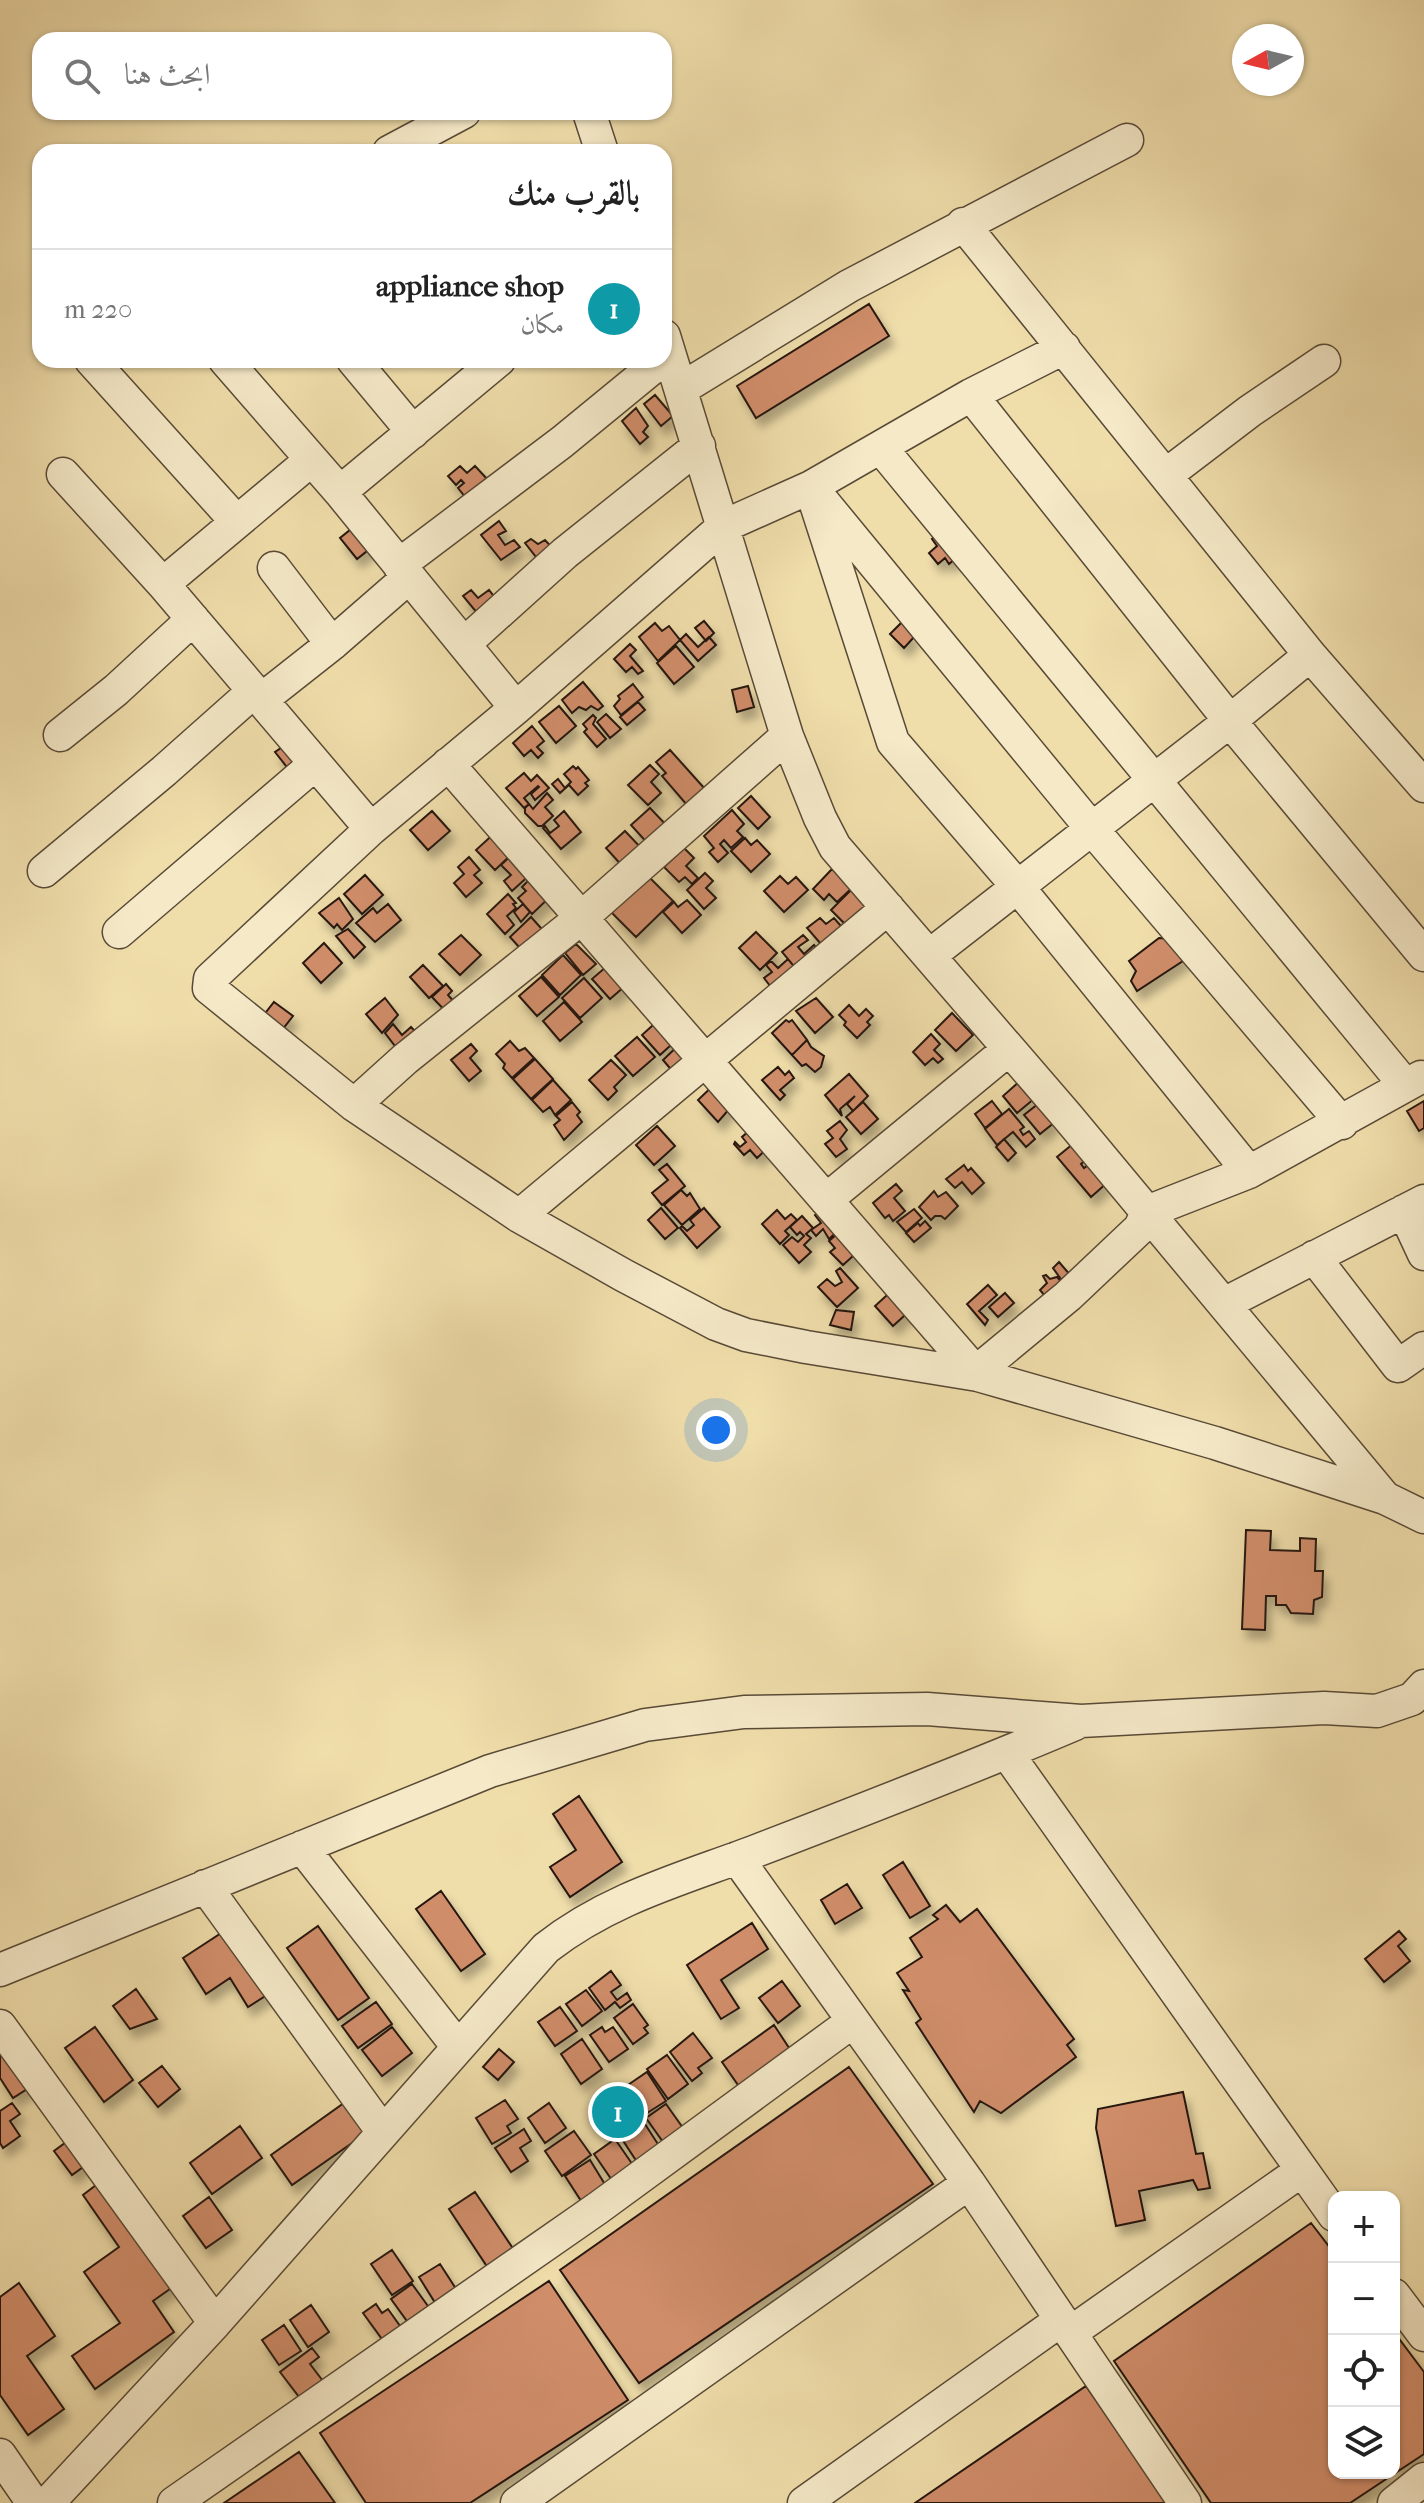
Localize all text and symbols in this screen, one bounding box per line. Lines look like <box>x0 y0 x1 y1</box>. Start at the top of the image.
north arrow <box>1232 24 1304 96</box>
search box <box>32 32 672 120</box>
icon: search <box>60 54 104 98</box>
text: ابحث هنا <box>124 57 210 92</box>
text: بالقرب منك <box>507 173 640 213</box>
text: appliance shop <box>376 269 564 304</box>
text: 220 m <box>64 294 132 325</box>
text: 1 <box>609 294 619 325</box>
text: مكان <box>520 309 564 340</box>
your location <box>696 1410 736 1450</box>
pin: 1 <box>592 2082 644 2142</box>
map controls <box>1328 2191 1400 2479</box>
button: + <box>1328 2191 1400 2263</box>
button: − <box>1328 2263 1400 2335</box>
button: locate <box>1328 2335 1400 2407</box>
button: layers <box>1328 2407 1400 2479</box>

